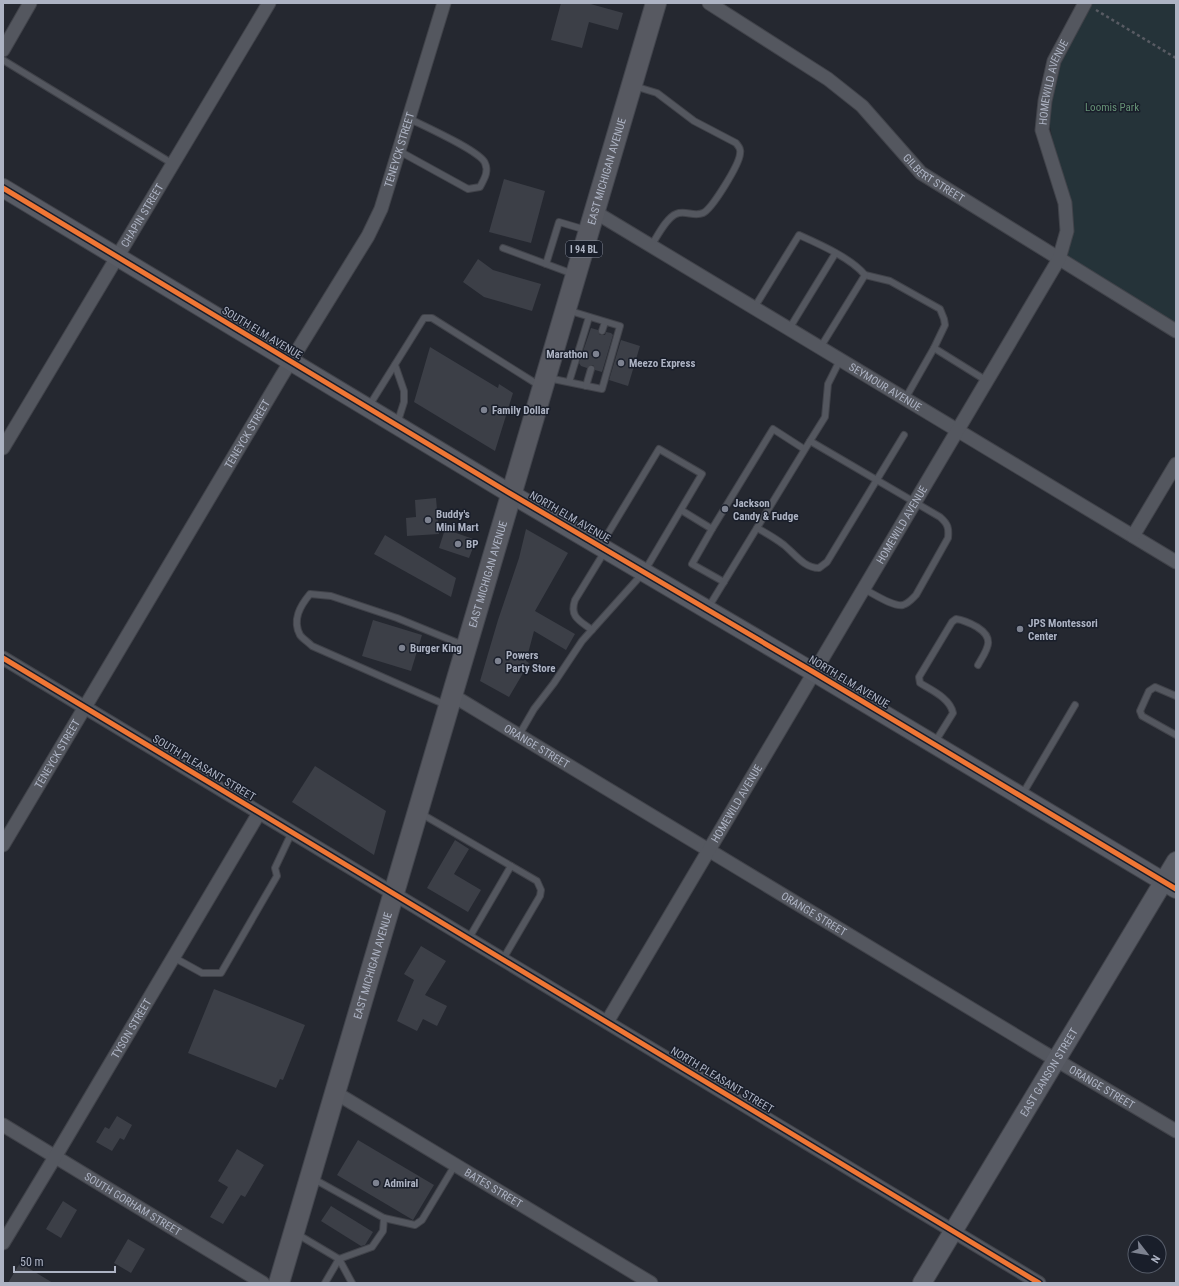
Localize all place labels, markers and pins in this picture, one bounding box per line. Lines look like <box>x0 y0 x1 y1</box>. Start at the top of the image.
place label: Marathon <box>546 348 588 361</box>
marker: Marathon <box>591 349 601 359</box>
place label: Meezo Express <box>629 357 695 370</box>
marker: Meezo Express <box>616 358 626 368</box>
place label: Family Dollar <box>492 404 550 417</box>
marker: Family Dollar <box>479 405 489 415</box>
place label: Jackson Candy & Fudge <box>733 497 798 523</box>
marker: Jackson Candy & Fudge <box>720 504 730 514</box>
place label: Buddy's Mini Mart <box>436 508 479 534</box>
marker: Buddy's Mini Mart <box>423 515 433 525</box>
place label: BP <box>466 538 478 551</box>
marker: BP <box>453 539 463 549</box>
place label: JPS Montessori Center <box>1028 617 1098 643</box>
marker: JPS Montessori Center <box>1015 624 1025 634</box>
place label: Burger King <box>410 642 462 655</box>
marker: Burger King <box>397 643 407 653</box>
place label: Powers Party Store <box>506 649 556 675</box>
marker: Powers Party Store <box>493 656 503 666</box>
place label: Admiral <box>384 1177 419 1190</box>
marker: Admiral <box>371 1178 381 1188</box>

